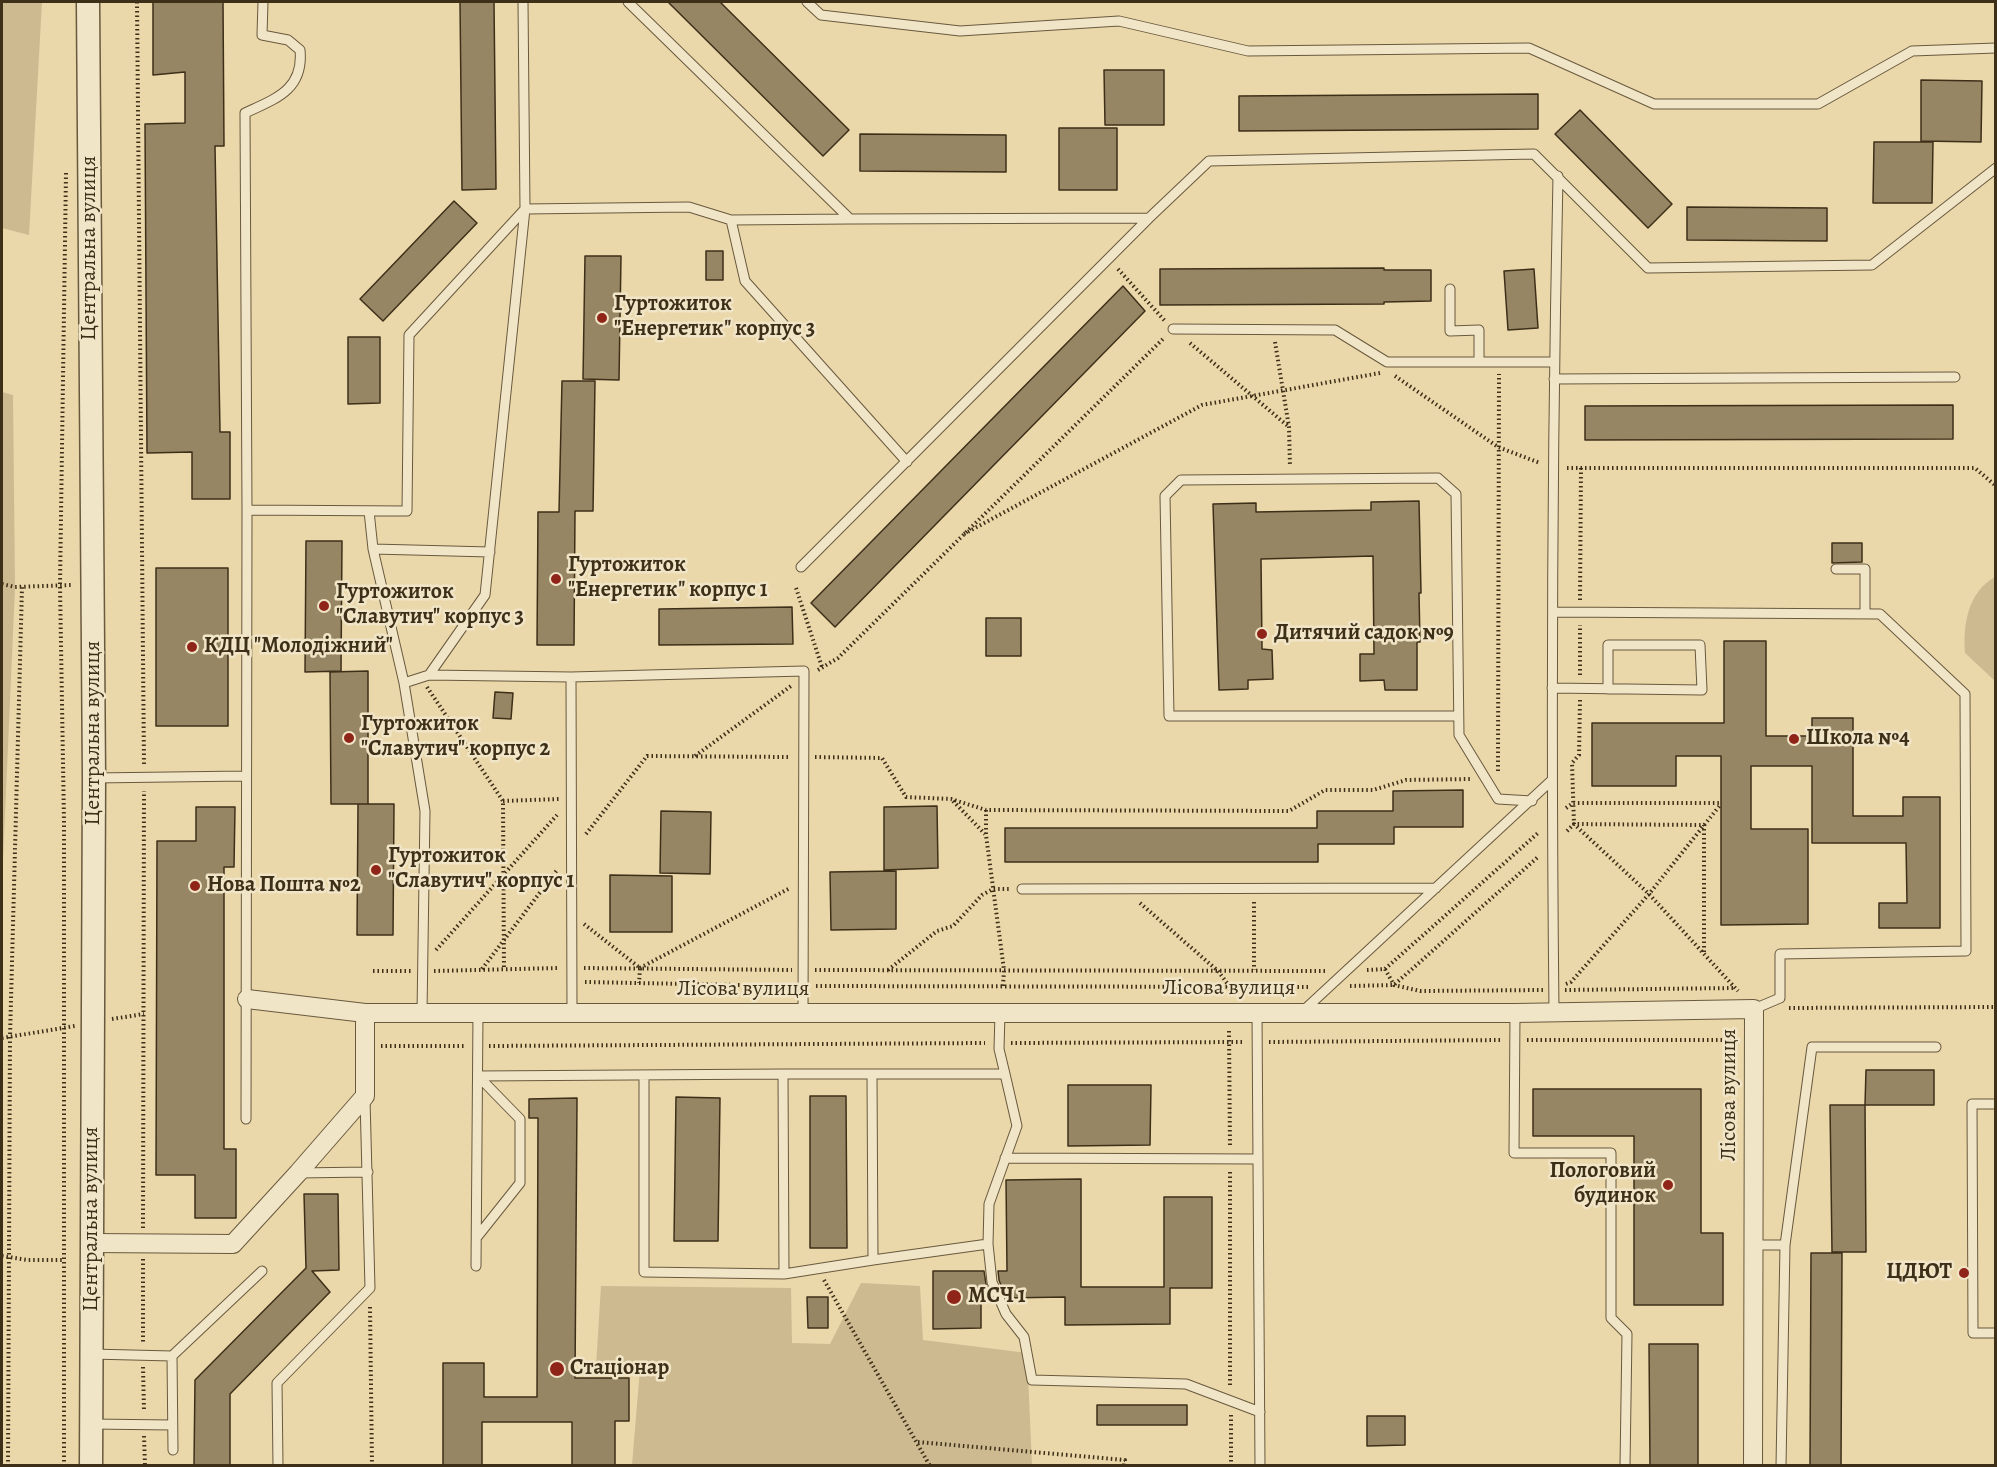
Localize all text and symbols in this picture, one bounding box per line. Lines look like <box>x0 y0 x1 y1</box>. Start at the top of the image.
street label: Центральна вулиця <box>77 156 103 340</box>
place label: Гуртожиток "Енергетик" корпус 3 <box>614 292 815 344</box>
marker: Гуртожиток "Енергетик" корпус 3 <box>595 311 609 325</box>
place label: Гуртожиток "Енергетик" корпус 1 <box>568 553 768 604</box>
marker: Гуртожиток "Енергетик" корпус 1 <box>549 572 563 586</box>
place label: Гуртожиток "Славутич" корпус 3 <box>336 580 524 632</box>
marker: Гуртожиток "Славутич" корпус 3 <box>317 599 331 613</box>
place label: Дитячий садок №9 <box>1274 621 1454 647</box>
marker: Дитячий садок №9 <box>1255 627 1269 641</box>
place label: КДЦ "Молодіжний" <box>204 634 393 660</box>
marker: КДЦ "Молодіжний" <box>185 640 199 654</box>
street label: Центральна вулиця <box>81 641 107 825</box>
place label: Гуртожиток "Славутич" корпус 2 <box>361 712 550 764</box>
place label: Школа №4 <box>1806 726 1910 752</box>
marker: Гуртожиток "Славутич" корпус 2 <box>342 731 356 745</box>
marker: Школа №4 <box>1787 732 1801 746</box>
place label: Гуртожиток "Славутич" корпус 1 <box>388 844 574 896</box>
marker: Гуртожиток "Славутич" корпус 1 <box>369 863 383 877</box>
place label: Нова Пошта №2 <box>207 873 361 899</box>
marker: Нова Пошта №2 <box>188 879 202 893</box>
street label: Лісова вулиця <box>1163 976 1295 1002</box>
street label: Лісова вулиця <box>677 977 809 1003</box>
street label: Лісова вулиця <box>1717 1029 1743 1161</box>
street label: Центральна вулиця <box>79 1127 105 1311</box>
place label: Пологовий будинок <box>1549 1159 1656 1210</box>
marker: Пологовий будинок <box>1661 1178 1675 1192</box>
place label: ЦДЮТ <box>1886 1260 1952 1286</box>
marker: ЦДЮТ <box>1957 1266 1971 1280</box>
place label: МСЧ 1 <box>968 1284 1026 1310</box>
marker: МСЧ 1 <box>945 1288 963 1306</box>
place label: Стаціонар <box>570 1356 669 1382</box>
marker: Стаціонар <box>548 1360 566 1378</box>

